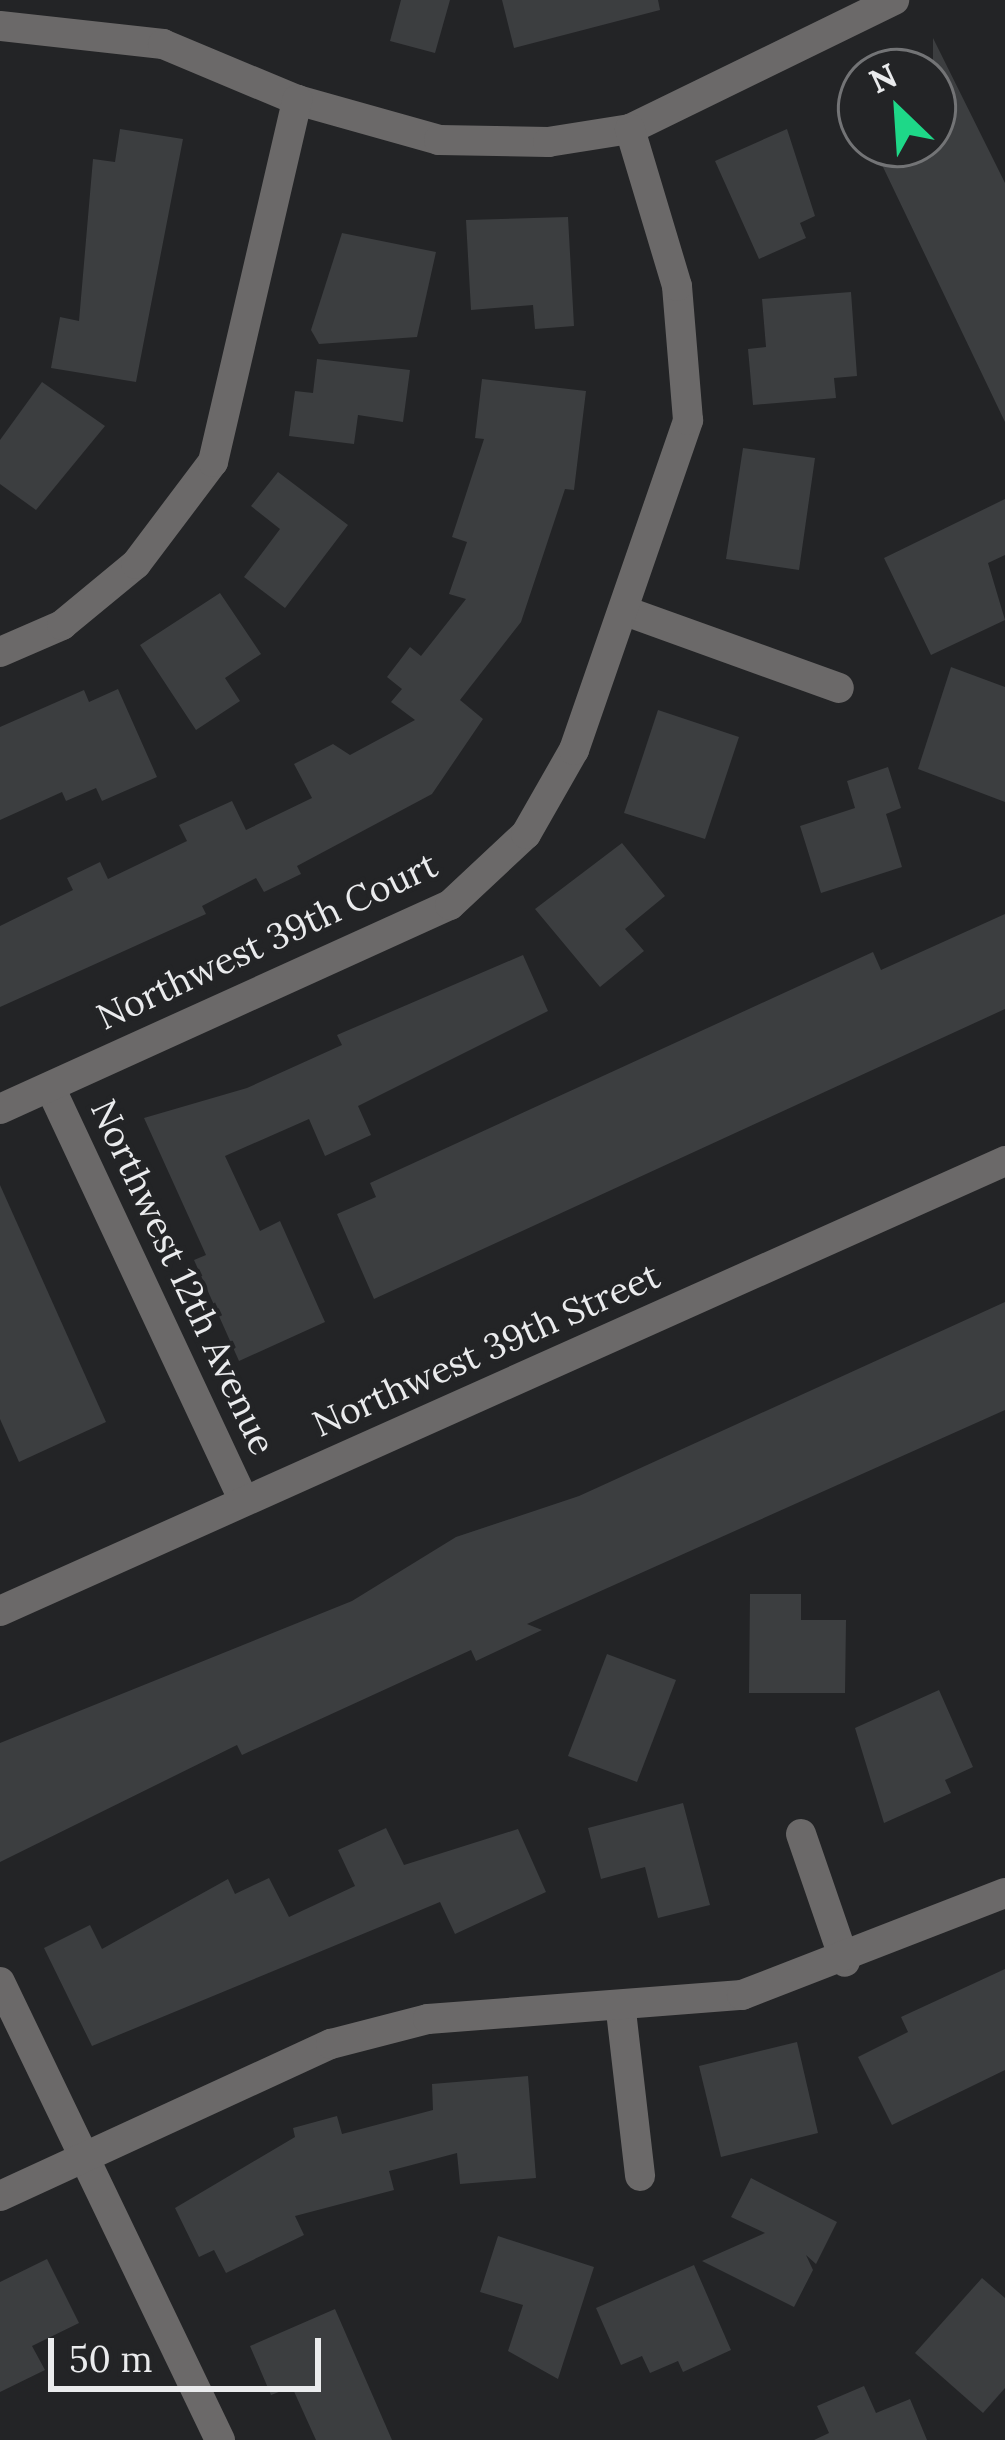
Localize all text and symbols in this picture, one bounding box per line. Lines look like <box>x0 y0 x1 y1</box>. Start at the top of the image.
north arrow <box>837 48 957 168</box>
text: N <box>863 54 903 103</box>
street label: Northwest 39th Court <box>90 843 444 1039</box>
street label: Northwest 12th Avenue <box>82 1093 284 1461</box>
street label: Northwest 39th Street <box>306 1254 666 1446</box>
scale bar <box>54 2314 327 2388</box>
text: 50 m <box>69 2336 153 2382</box>

